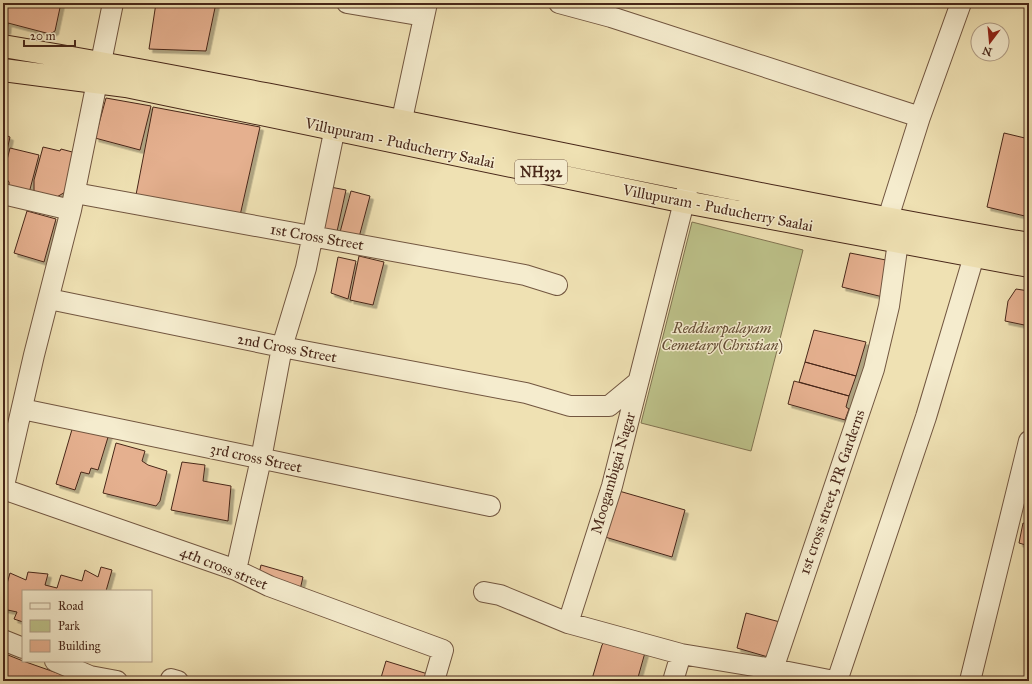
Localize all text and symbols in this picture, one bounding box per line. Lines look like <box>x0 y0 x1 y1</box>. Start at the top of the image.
scale bar <box>24 22 75 48</box>
north arrow <box>970 22 1010 62</box>
text: 20 m <box>30 29 56 43</box>
text: N <box>980 43 994 59</box>
street label: Villupuram - Puducherry Saalai <box>302 114 497 172</box>
road number: NH332 <box>515 160 567 184</box>
street label: Villupuram - Puducherry Saalai <box>620 181 815 235</box>
street label: 1st Cross Street <box>269 220 366 254</box>
park label: Reddiarpalayam Cemetary(Christian) <box>661 319 783 355</box>
street label: 2nd Cross Street <box>236 330 339 367</box>
street label: 1st cross street, PR Garderns <box>795 407 869 577</box>
street label: Moogambigai Nagar <box>587 410 639 536</box>
street label: 3rd cross Street <box>208 439 304 477</box>
street label: 4th cross street <box>177 542 271 594</box>
legend <box>22 590 152 662</box>
text: Road <box>58 599 84 613</box>
text: Park <box>58 619 80 633</box>
text: Building <box>58 639 101 654</box>

